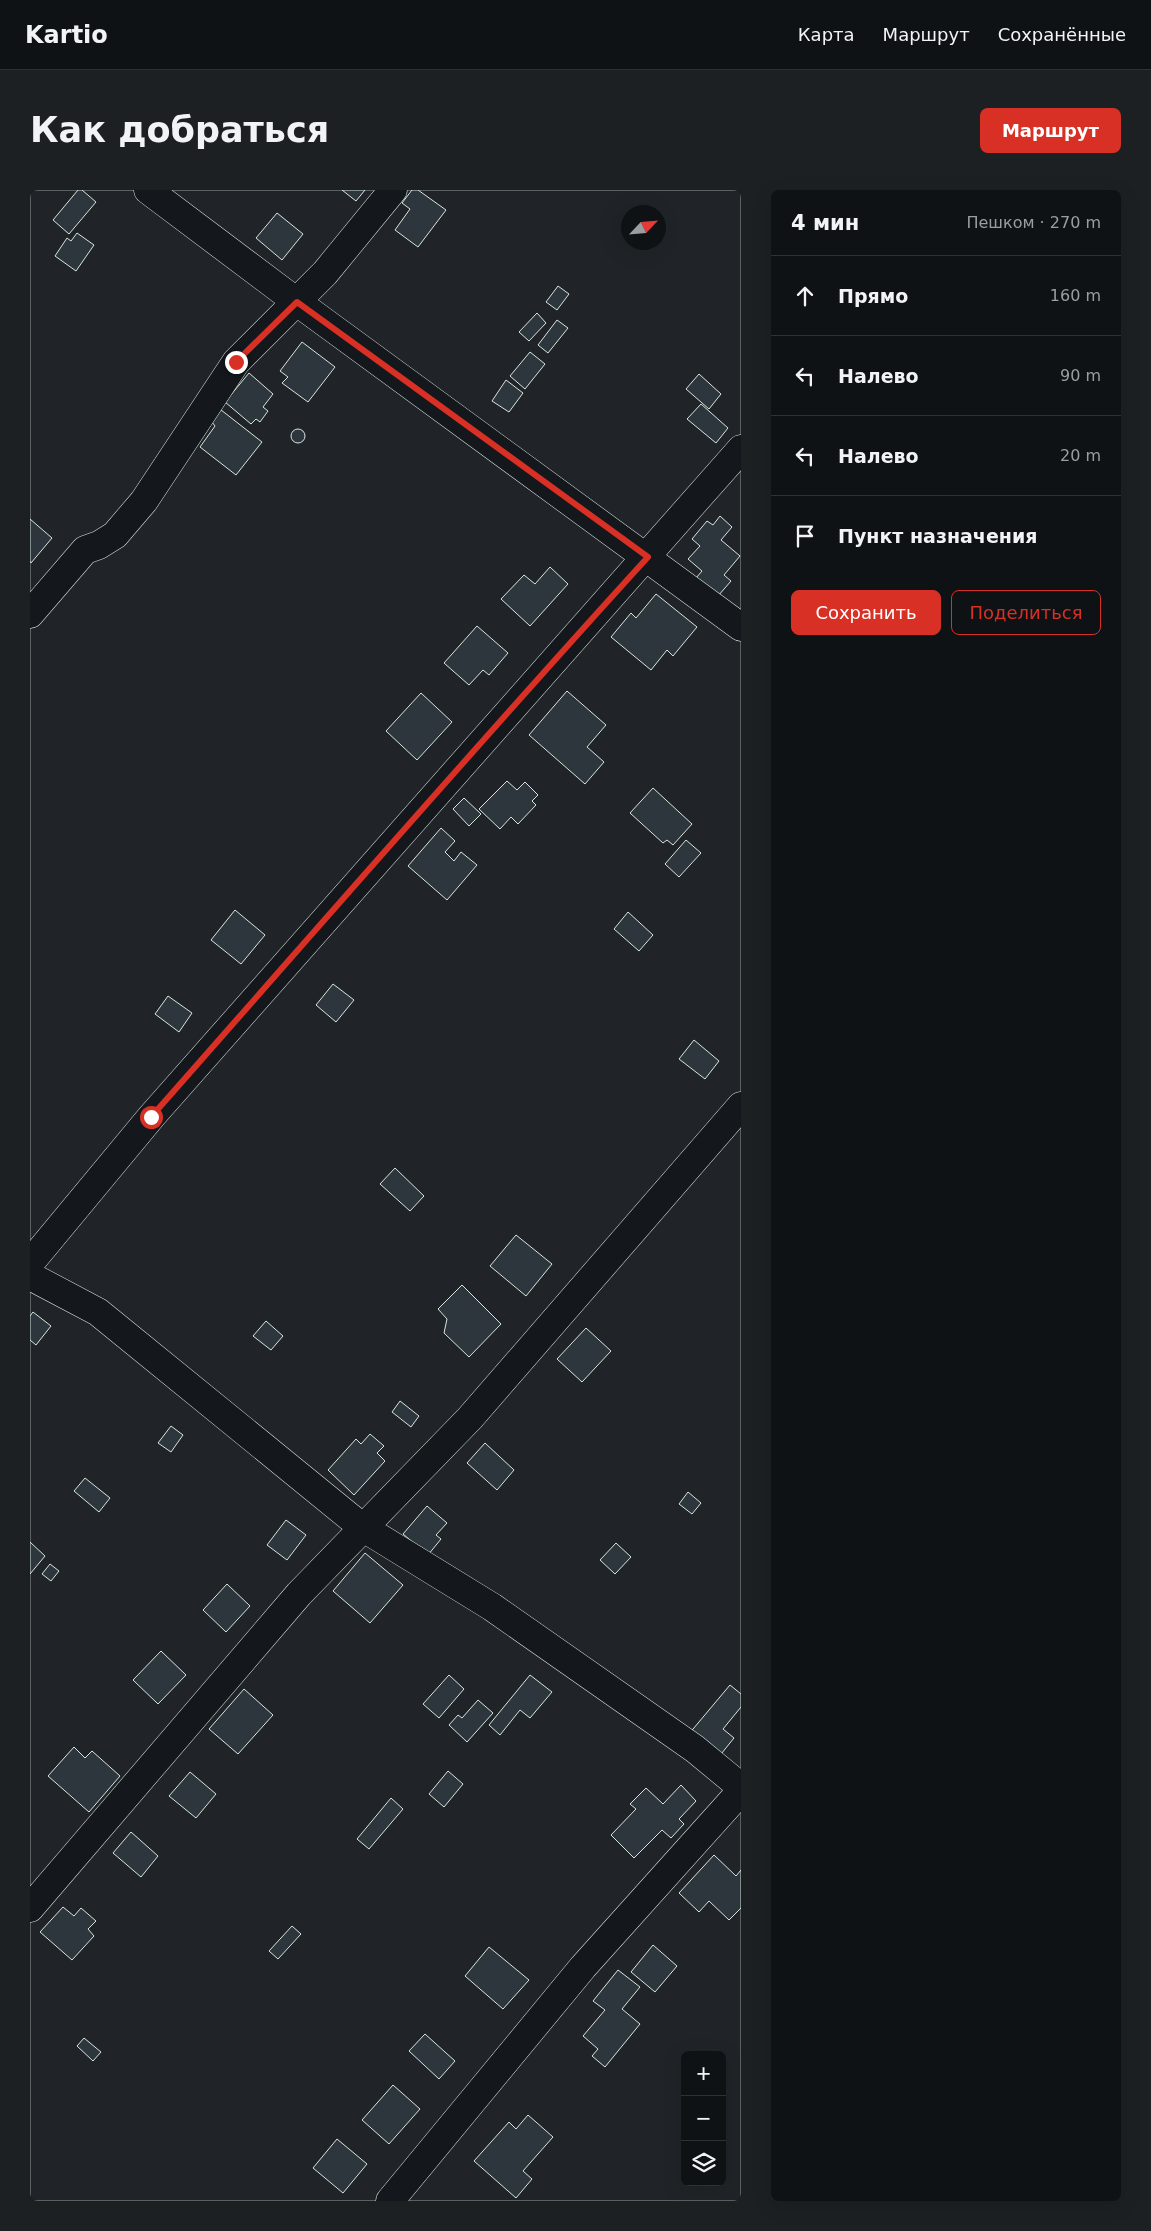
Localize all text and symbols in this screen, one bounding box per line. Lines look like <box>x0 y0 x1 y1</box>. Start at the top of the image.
text: Kartio <box>25 21 108 49</box>
text: Карта <box>798 24 855 45</box>
text: Маршрут <box>883 24 970 45</box>
text: Сохранённые <box>998 24 1126 45</box>
button: Маршрут <box>980 108 1121 153</box>
text: Как добраться <box>30 110 329 150</box>
north arrow <box>621 205 666 250</box>
text: 4 мин <box>791 211 859 235</box>
text: Пешком · 270 m <box>966 213 1101 232</box>
icon: ahead <box>791 282 819 310</box>
text: Прямо <box>838 285 908 307</box>
text: 160 m <box>1050 286 1101 305</box>
route end <box>225 351 248 374</box>
icon: left <box>791 362 819 390</box>
text: Налево <box>838 365 919 387</box>
text: 90 m <box>1060 366 1101 385</box>
icon: left <box>791 442 819 470</box>
text: Налево <box>838 445 919 467</box>
text: 20 m <box>1060 446 1101 465</box>
icon: arrive <box>791 522 819 550</box>
text: Пункт назначения <box>838 525 1037 547</box>
button: Сохранить <box>791 590 941 635</box>
button: Поделиться <box>951 590 1101 635</box>
route start <box>140 1106 163 1129</box>
map controls <box>681 2051 726 2186</box>
button: + <box>681 2051 726 2096</box>
button: − <box>681 2096 726 2141</box>
button: layers <box>681 2141 726 2186</box>

